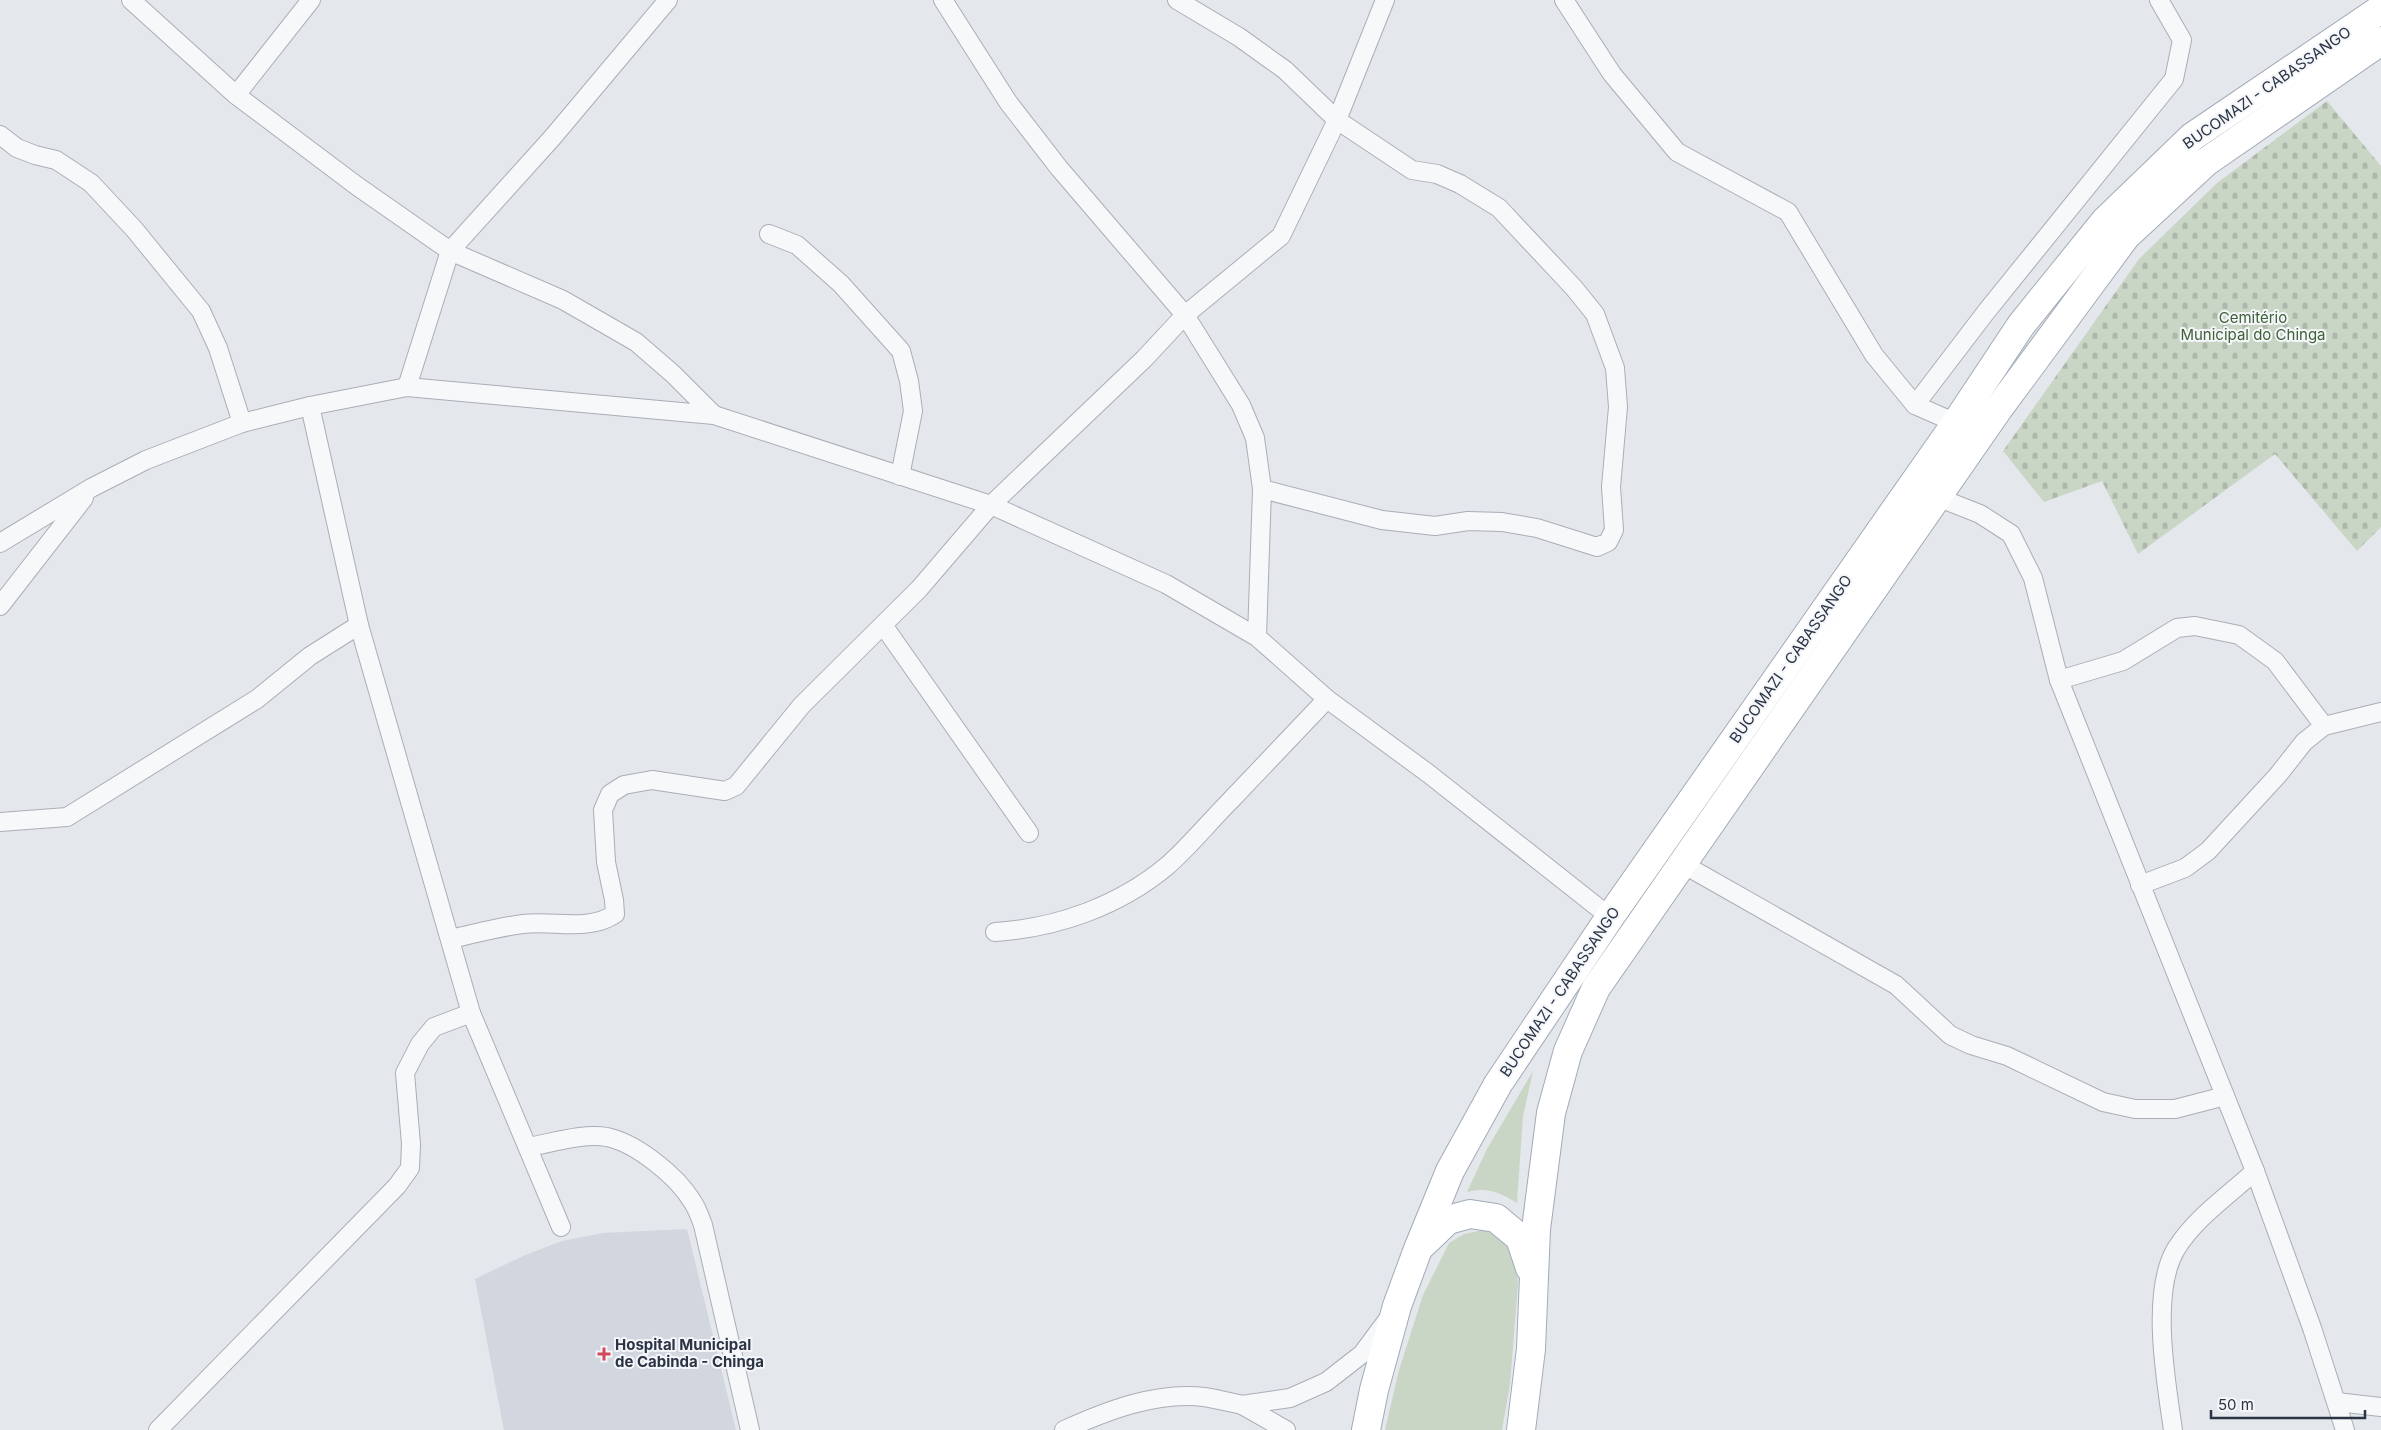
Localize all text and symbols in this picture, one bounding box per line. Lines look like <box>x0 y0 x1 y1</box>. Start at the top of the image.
street label: BUCOMAZI - CABASSANGO <box>2179 22 2354 153</box>
park label: Cemitério Municipal do Chinga <box>2180 308 2326 344</box>
street label: BUCOMAZI - CABASSANGO <box>1725 571 1856 746</box>
street label: BUCOMAZI - CABASSANGO <box>1496 903 1624 1080</box>
place label: Hospital Municipal de Cabinda - Chinga <box>615 1335 764 1371</box>
marker: Hospital Municipal de Cabinda - Chinga <box>597 1347 611 1361</box>
scale bar <box>2211 1388 2365 1420</box>
text: 50 m <box>2218 1395 2254 1414</box>

